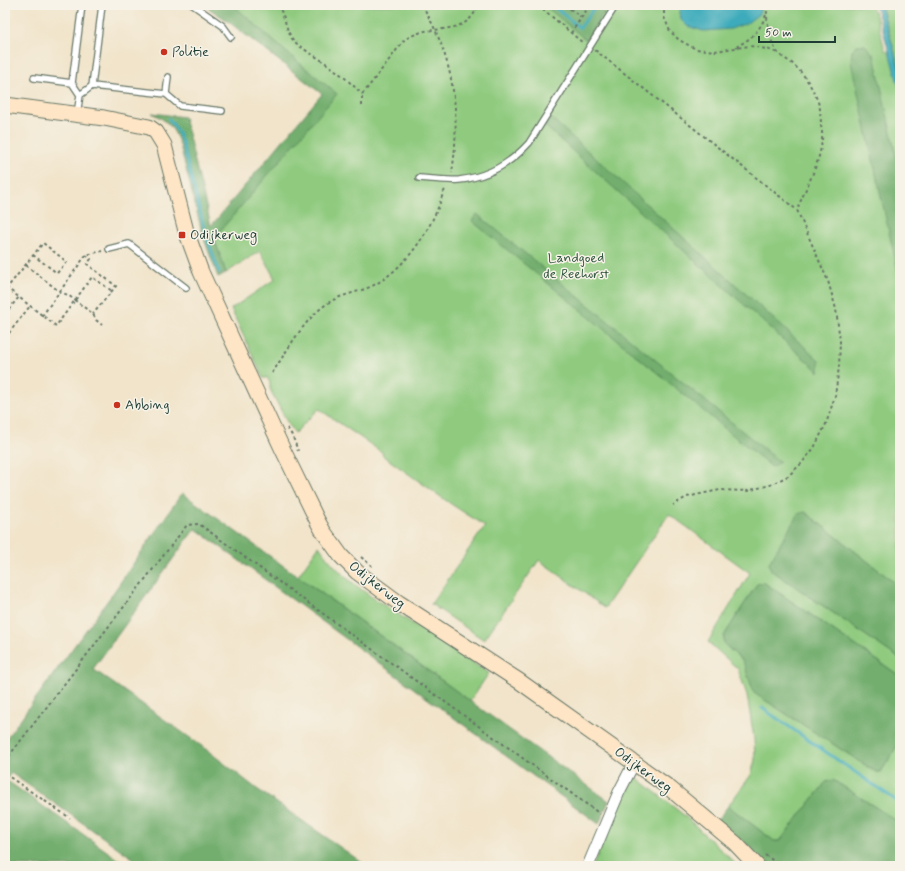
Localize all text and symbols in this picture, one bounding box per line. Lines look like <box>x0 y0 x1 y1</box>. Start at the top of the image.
scale bar <box>759 18 835 44</box>
text: 50 m <box>765 25 792 41</box>
place label: Politie <box>172 43 209 61</box>
marker: Politie <box>159 47 169 57</box>
place label: Odijkerweg <box>190 226 257 245</box>
marker: Odijkerweg <box>177 230 187 240</box>
park label: Landgoed de Reehorst <box>543 249 609 283</box>
place label: Abbing <box>125 396 170 414</box>
marker: Abbing <box>112 400 122 410</box>
street label: Odijkerweg <box>344 557 409 614</box>
street label: Odijkerweg <box>610 743 676 798</box>

